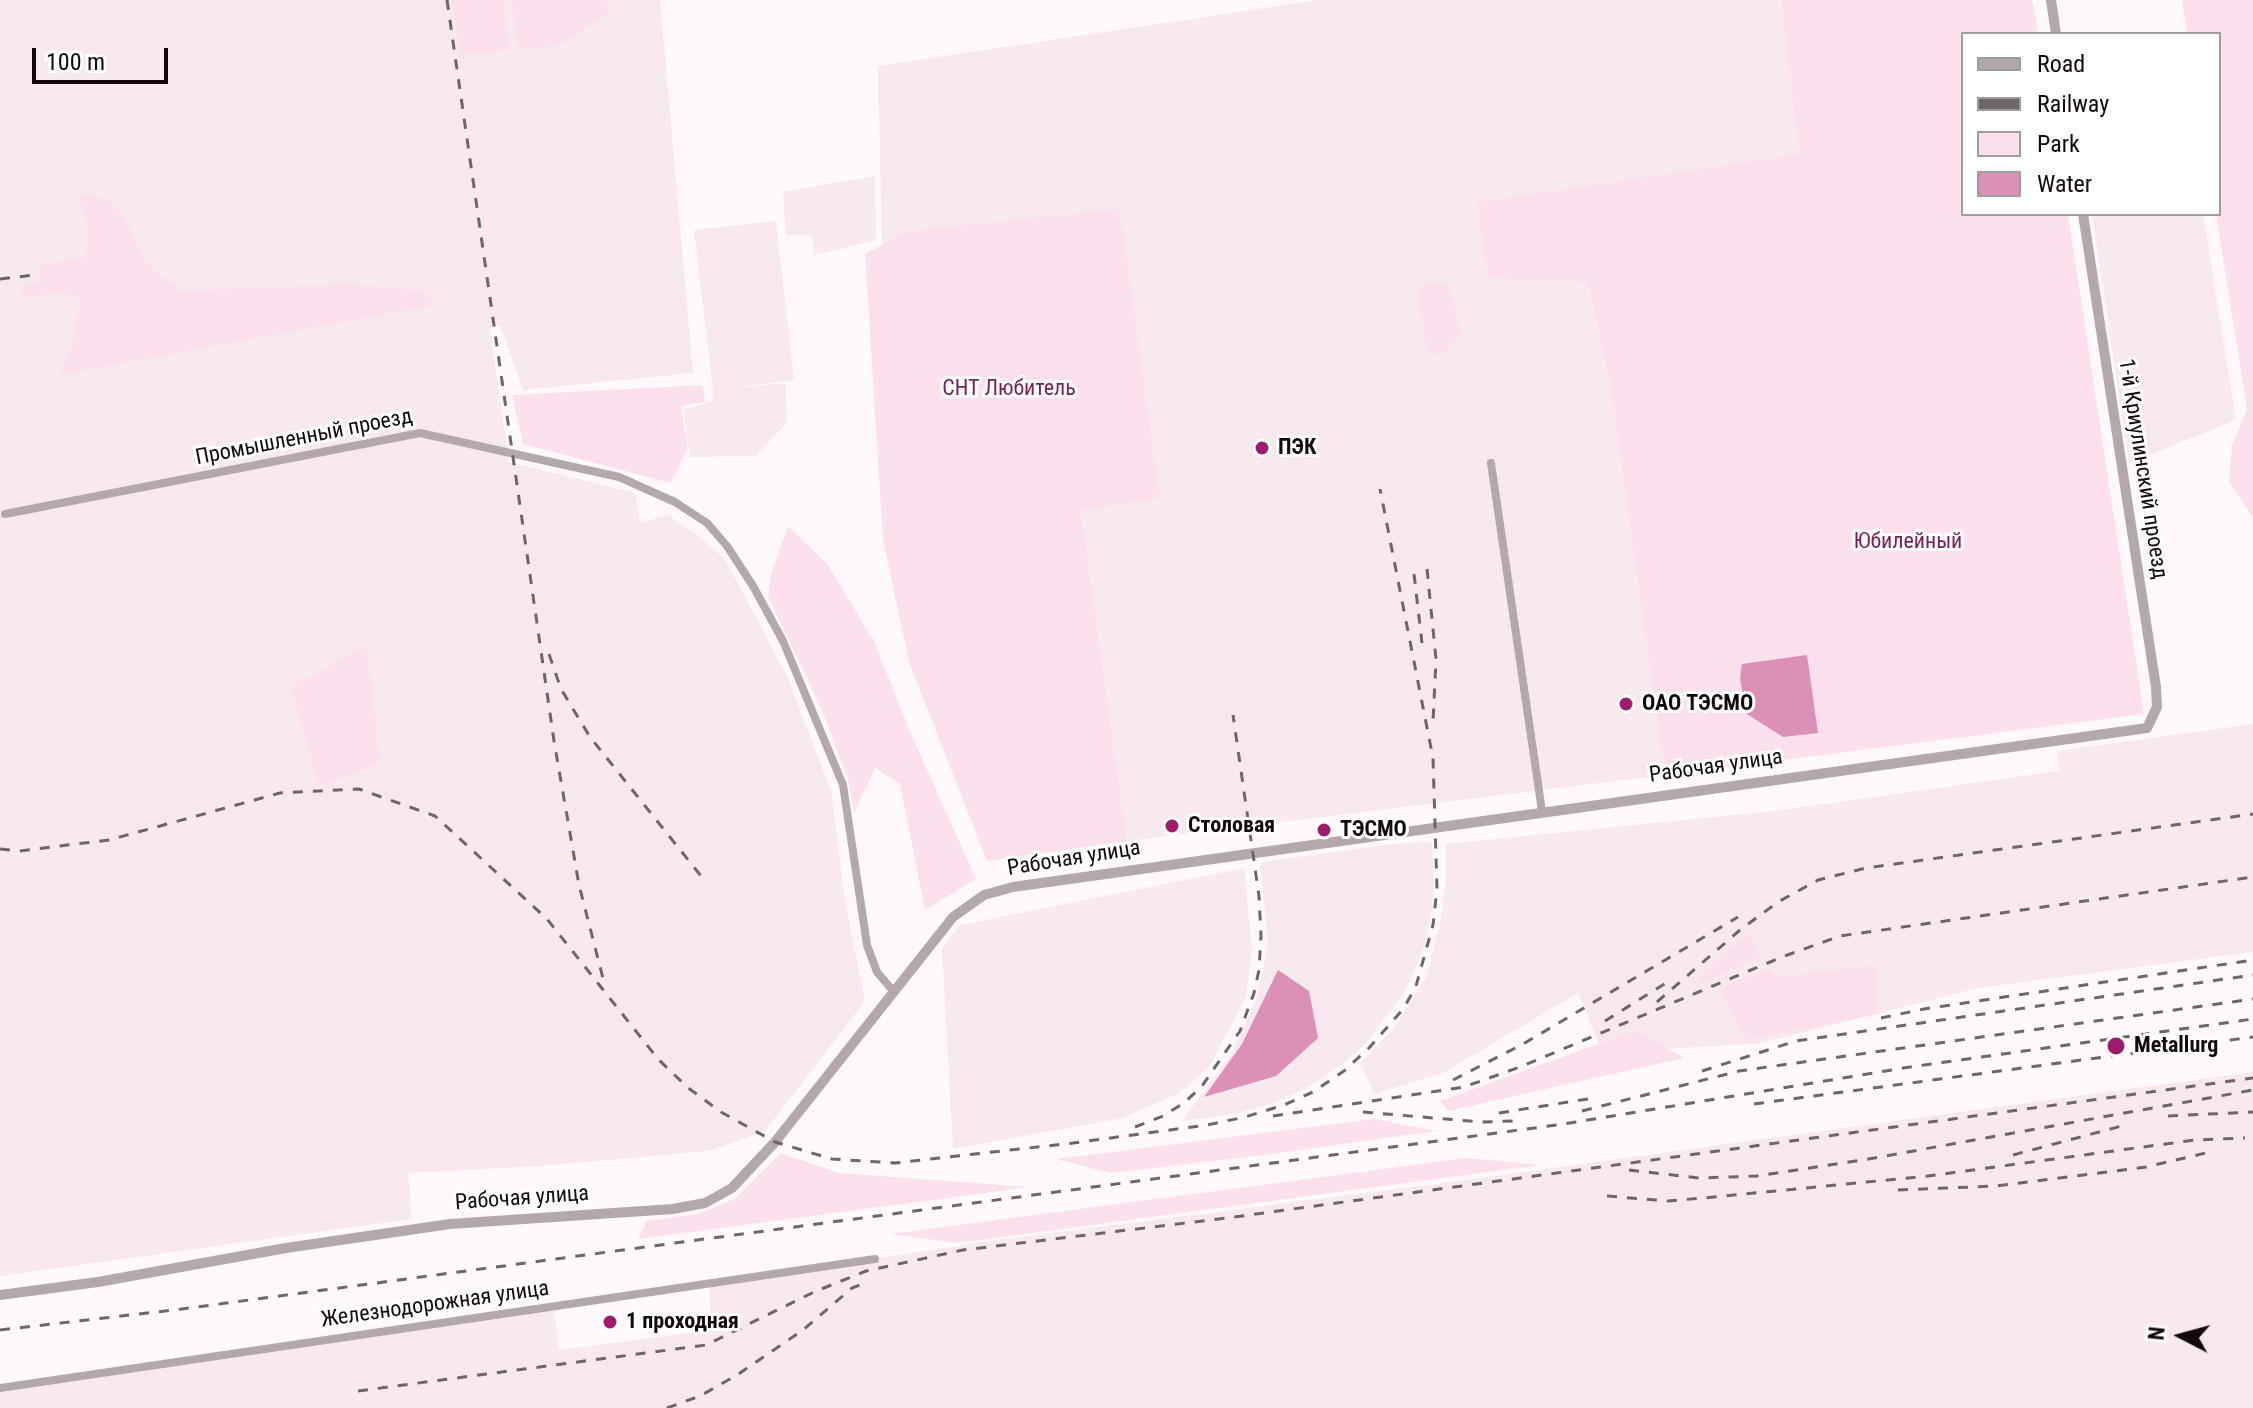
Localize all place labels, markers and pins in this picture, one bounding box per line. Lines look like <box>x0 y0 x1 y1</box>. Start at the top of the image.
place label: ПЭК <box>1278 435 1316 461</box>
marker: ПЭК <box>1253 439 1271 457</box>
place label: ОАО ТЭСМО <box>1642 691 1753 717</box>
marker: ОАО ТЭСМО <box>1617 695 1635 713</box>
place label: Столовая <box>1188 813 1275 839</box>
marker: Столовая <box>1163 817 1181 835</box>
place label: ТЭСМО <box>1340 817 1407 843</box>
marker: ТЭСМО <box>1315 821 1333 839</box>
place label: Metallurg <box>2134 1033 2218 1059</box>
marker: Metallurg <box>2105 1035 2127 1057</box>
place label: 1 проходная <box>626 1309 739 1335</box>
marker: 1 проходная <box>601 1313 619 1331</box>

